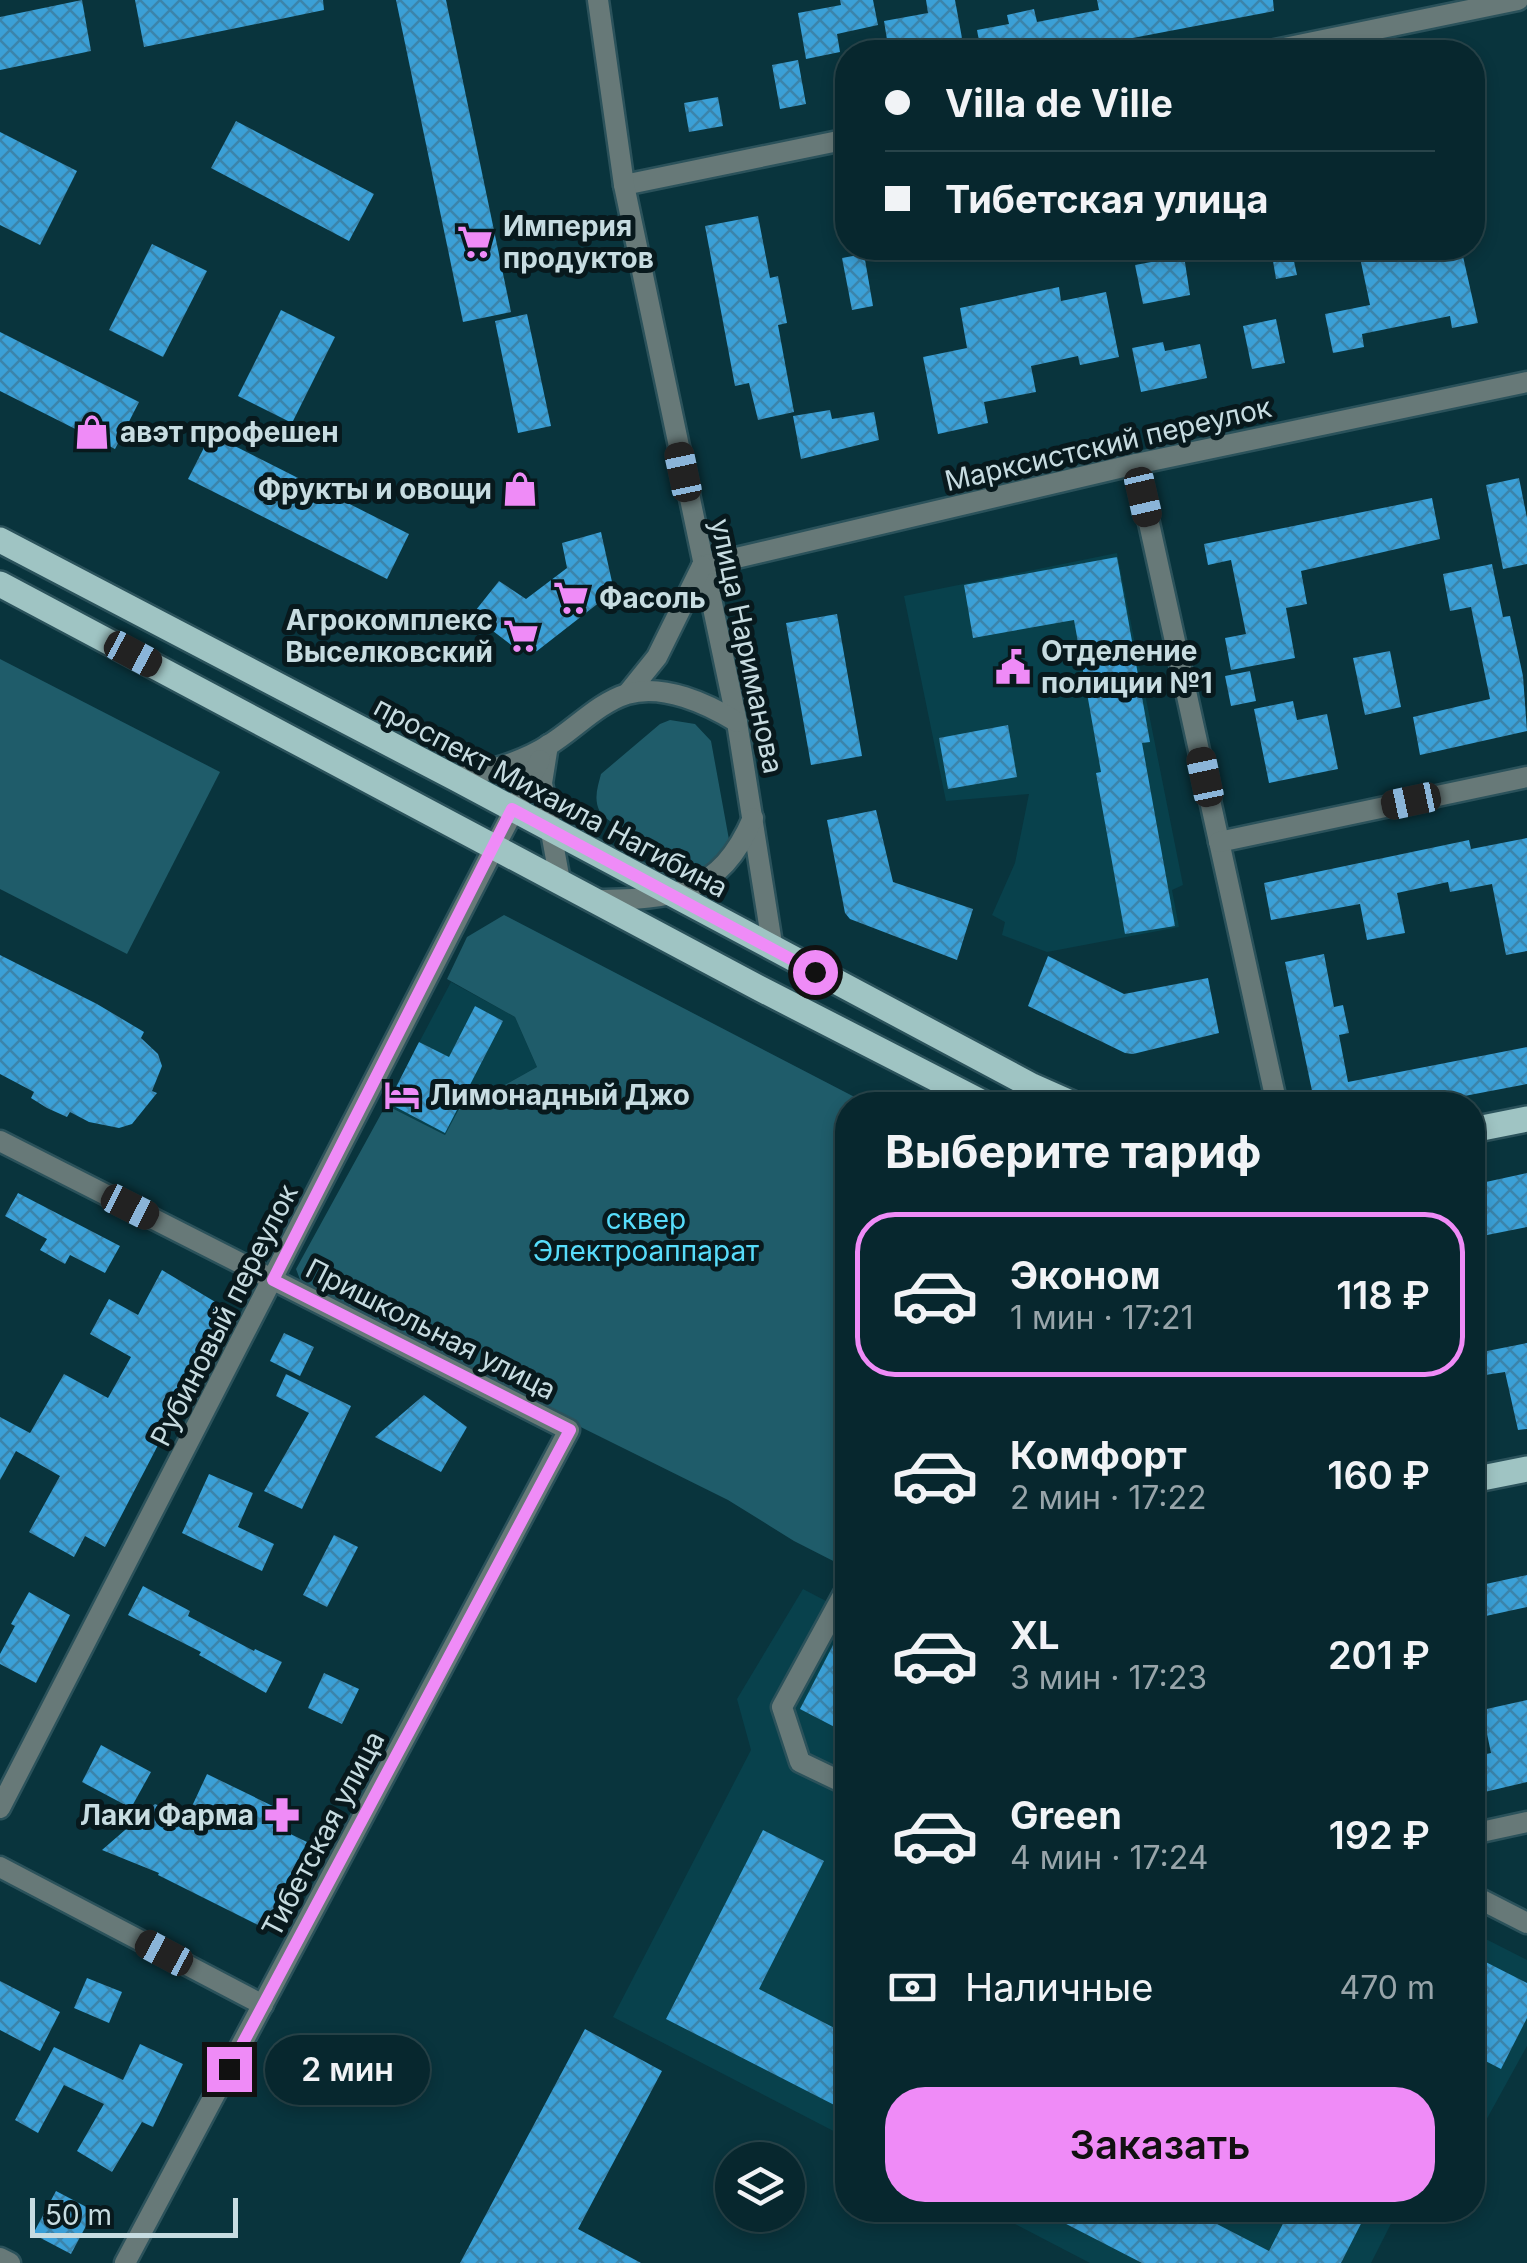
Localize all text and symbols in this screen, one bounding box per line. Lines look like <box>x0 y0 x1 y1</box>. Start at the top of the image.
text: Villa de Ville <box>945 80 1173 126</box>
text: Тибетская улица <box>945 176 1268 222</box>
place label: Империя продуктов <box>503 209 654 275</box>
supermarket icon: Империя продуктов <box>456 223 494 261</box>
street label: Марксистский переулок <box>941 390 1275 498</box>
shop icon: авэт профешен <box>73 413 111 451</box>
place label: авэт профешен <box>120 415 339 449</box>
car <box>662 440 704 504</box>
car <box>1122 464 1164 530</box>
shop icon: Фрукты и овощи <box>501 470 539 508</box>
place label: Фрукты и овощи <box>258 472 492 506</box>
street label: улица Нариманова <box>703 515 791 777</box>
supermarket icon: Фасоль <box>552 579 590 617</box>
place label: Фасоль <box>599 581 706 615</box>
place label: Агрокомплекс Выселковский <box>285 603 493 669</box>
supermarket icon: Агрокомплекс Выселковский <box>502 617 540 655</box>
car <box>99 627 167 681</box>
place label: Отделение полиции №1 <box>1041 634 1212 700</box>
public building icon: Отделение полиции №1 <box>994 648 1032 686</box>
street label: проспект Михаила Нагибина <box>368 689 734 905</box>
car <box>1184 745 1226 809</box>
car <box>1379 780 1443 822</box>
route start <box>793 950 838 995</box>
hotel icon: Лимонадный Джо <box>383 1076 421 1114</box>
place label: Лимонадный Джо <box>430 1078 690 1112</box>
text: Выберите тариф <box>885 1124 1261 1179</box>
street label: Рубиновый переулок <box>143 1178 305 1452</box>
car <box>96 1180 164 1234</box>
park label: cквер Электроаппарат <box>533 1202 759 1268</box>
icon: car <box>890 1250 980 1340</box>
street label: Пришкольная улица <box>300 1251 562 1407</box>
text: Эконом <box>1010 1252 1161 1298</box>
text: 118 ₽ <box>1336 1272 1430 1318</box>
text: 1 мин · 17:21 <box>1010 1298 1194 1337</box>
icon: car <box>890 1430 980 1520</box>
text: Комфорт <box>1010 1432 1187 1478</box>
text: 160 ₽ <box>1327 1452 1430 1498</box>
text: 2 мин · 17:22 <box>1010 1478 1207 1517</box>
icon: car <box>890 1610 980 1700</box>
text: XL <box>1010 1612 1060 1658</box>
text: 201 ₽ <box>1328 1632 1430 1678</box>
text: 3 мин · 17:23 <box>1010 1658 1207 1697</box>
street label: Тибетская улица <box>254 1725 392 1943</box>
icon: car <box>890 1790 980 1880</box>
text: Green <box>1010 1792 1122 1838</box>
pharmacy icon: Лаки Фарма <box>263 1796 301 1834</box>
place label: Лаки Фарма <box>80 1798 254 1832</box>
text: 192 ₽ <box>1329 1812 1430 1858</box>
text: 4 мин · 17:24 <box>1010 1838 1208 1877</box>
car <box>130 1926 198 1980</box>
icon: cash <box>885 1960 940 2015</box>
text: Наличные <box>965 1964 1153 2010</box>
text: 470 m <box>1340 1968 1435 2007</box>
callout: 2 мин <box>264 2034 429 2104</box>
route end <box>207 2047 252 2092</box>
text: 2 мин <box>301 2050 394 2089</box>
button: Заказать <box>885 2087 1435 2202</box>
map controls <box>715 2142 805 2232</box>
button: layers <box>715 2142 805 2232</box>
scale bar <box>30 2193 238 2238</box>
text: 50 m <box>45 2198 112 2232</box>

